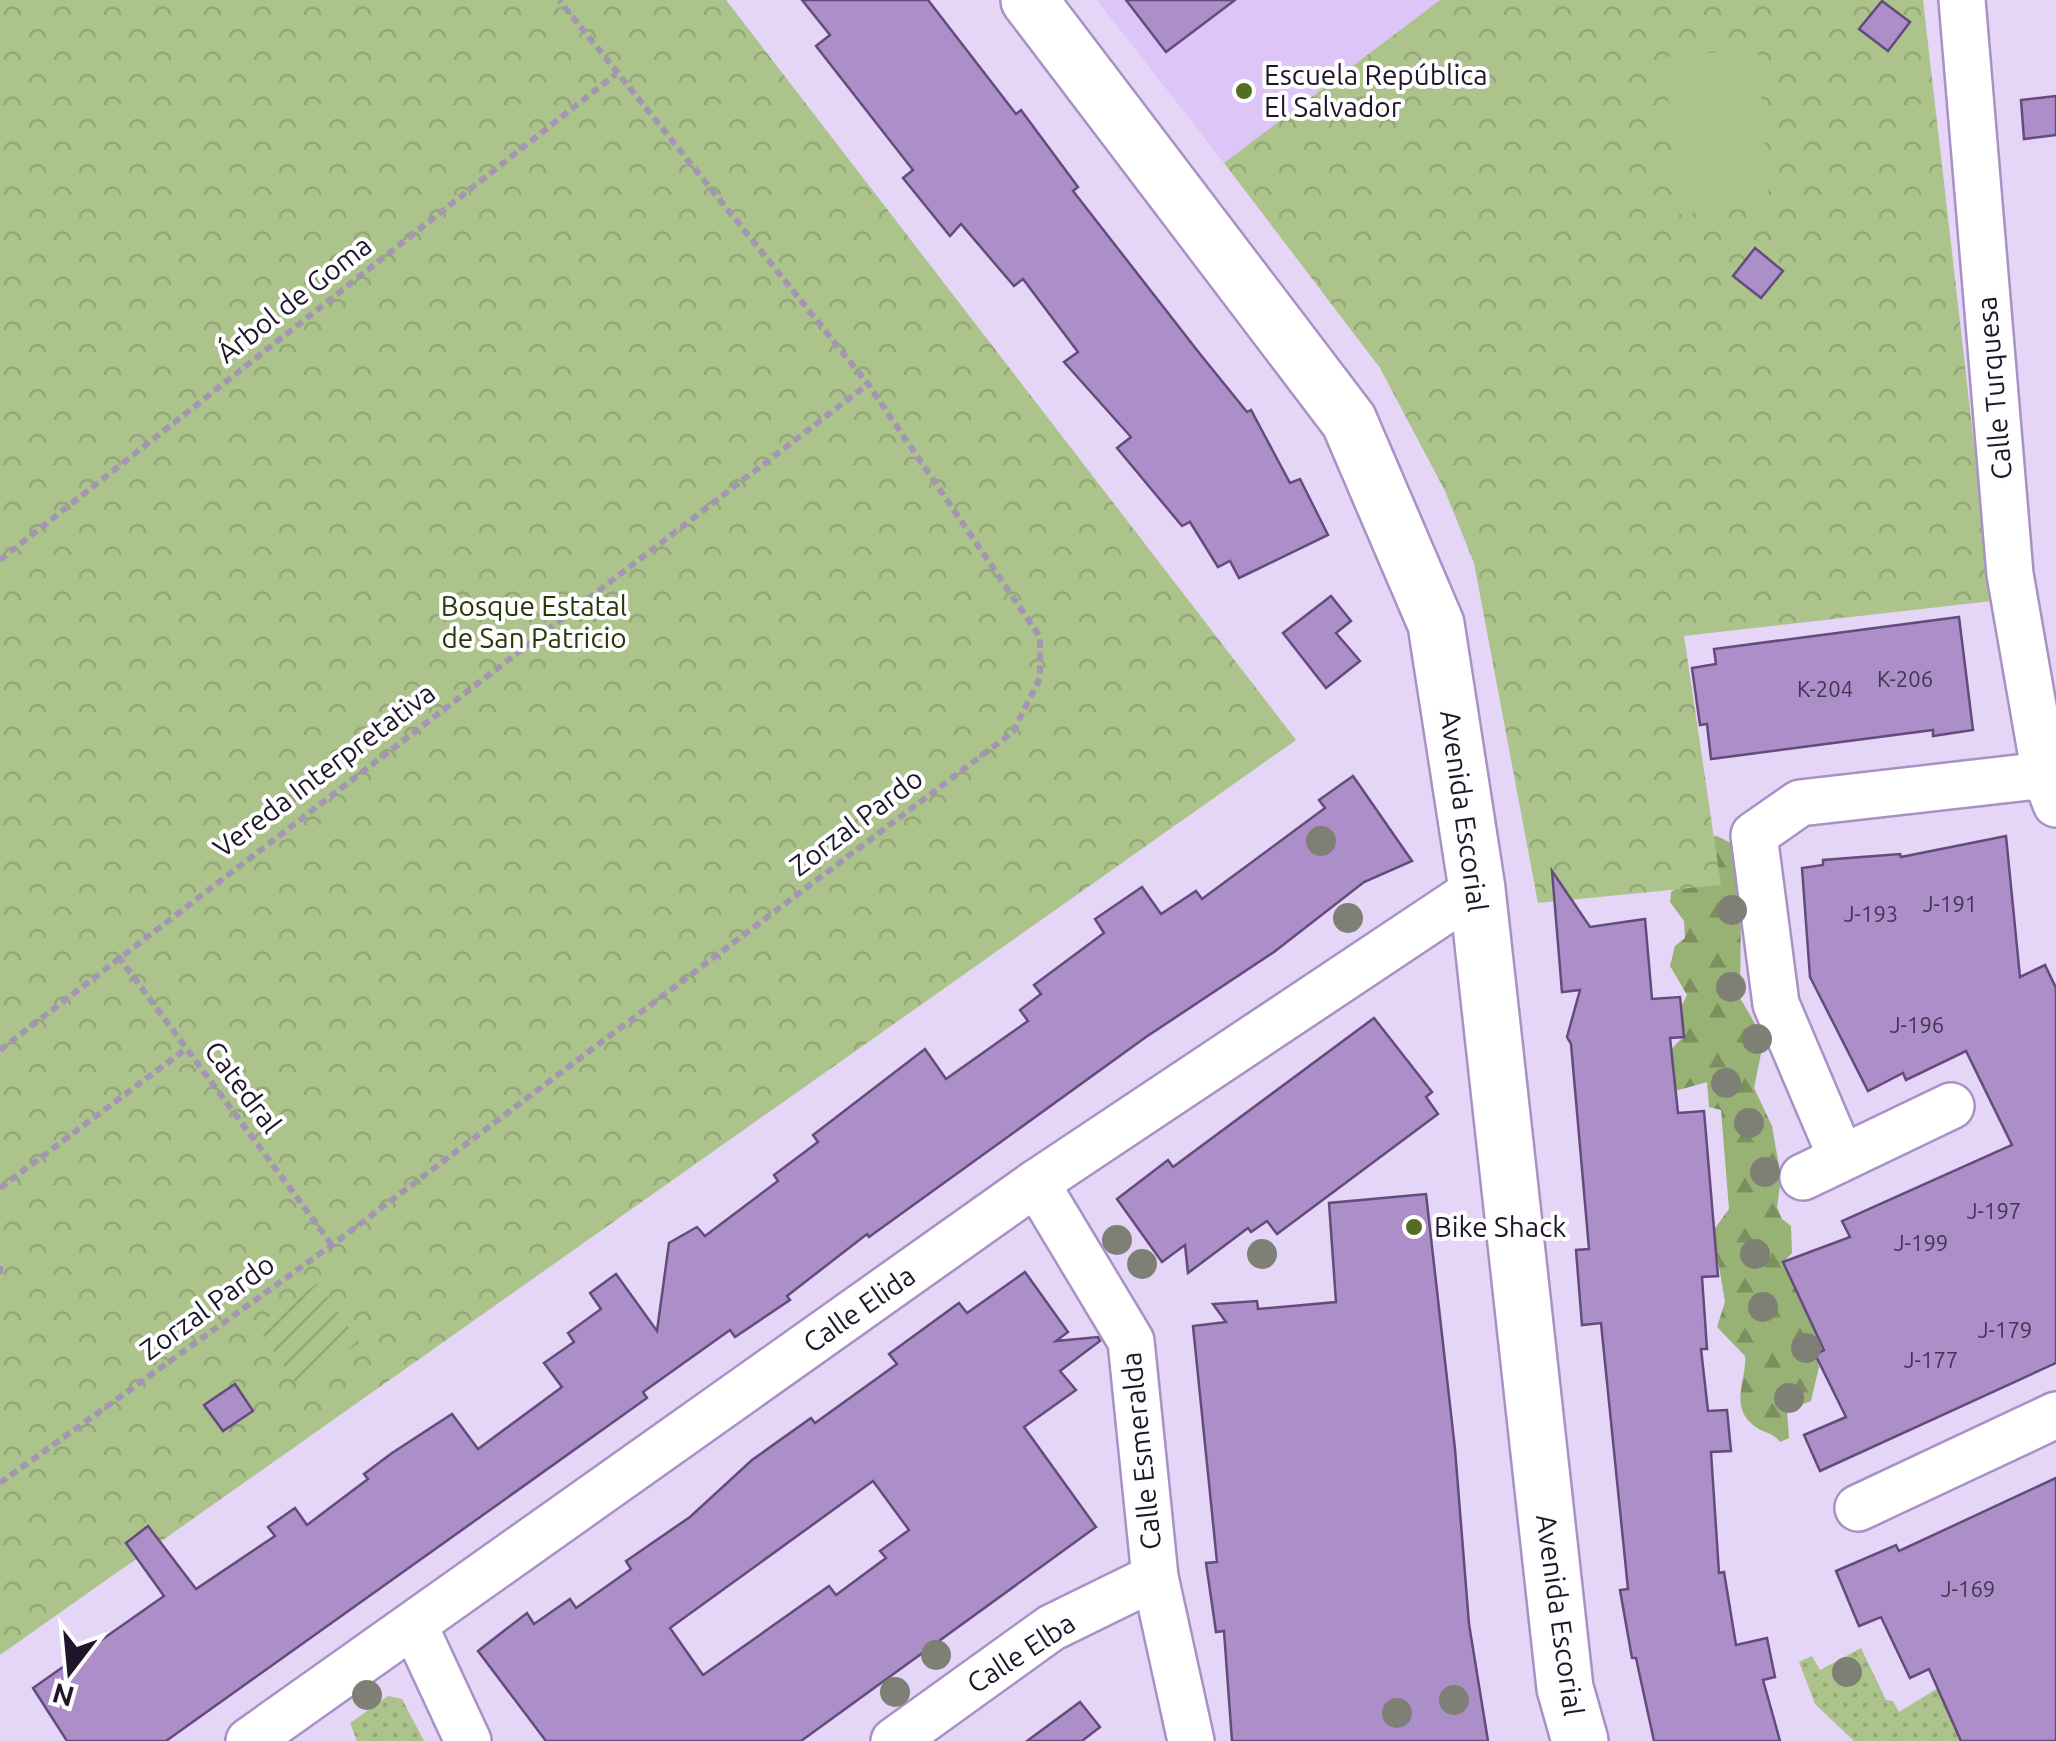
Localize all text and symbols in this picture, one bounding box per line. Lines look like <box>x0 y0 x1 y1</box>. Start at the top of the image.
place label: Escuela República El Salvador <box>1264 59 1488 122</box>
marker: Escuela República El Salvador <box>1233 80 1255 102</box>
street label: Árbol de Goma <box>210 228 377 368</box>
street label: Calle Turquesa <box>1970 295 2017 481</box>
park label: Bosque Estatal de San Patricio <box>441 590 627 653</box>
house number: K-206 <box>1877 666 1933 691</box>
street label: Vereda Interpretativa <box>207 676 441 863</box>
house number: K-204 <box>1797 676 1853 701</box>
street label: Avenida Escorial <box>1435 708 1494 914</box>
street label: Zorzal Pardo <box>783 762 928 881</box>
house number: J-191 <box>1923 891 1977 916</box>
house number: J-193 <box>1844 901 1898 926</box>
house number: J-196 <box>1890 1012 1944 1037</box>
street label: Catedral <box>199 1035 288 1139</box>
house number: J-197 <box>1967 1198 2021 1223</box>
place label: Bike Shack <box>1434 1211 1566 1242</box>
marker: Bike Shack <box>1403 1216 1425 1238</box>
house number: J-199 <box>1894 1230 1948 1255</box>
street label: Zorzal Pardo <box>134 1248 280 1366</box>
street label: Calle Elida <box>797 1259 920 1358</box>
house number: J-179 <box>1978 1317 2032 1342</box>
house number: J-177 <box>1904 1347 1958 1372</box>
street label: Calle Esmeralda <box>1115 1351 1166 1551</box>
street label: Avenida Escorial <box>1531 1512 1590 1718</box>
house number: J-169 <box>1941 1576 1995 1601</box>
street label: Calle Elba <box>961 1606 1080 1699</box>
north arrow <box>20 1621 120 1721</box>
text: N <box>49 1678 77 1713</box>

